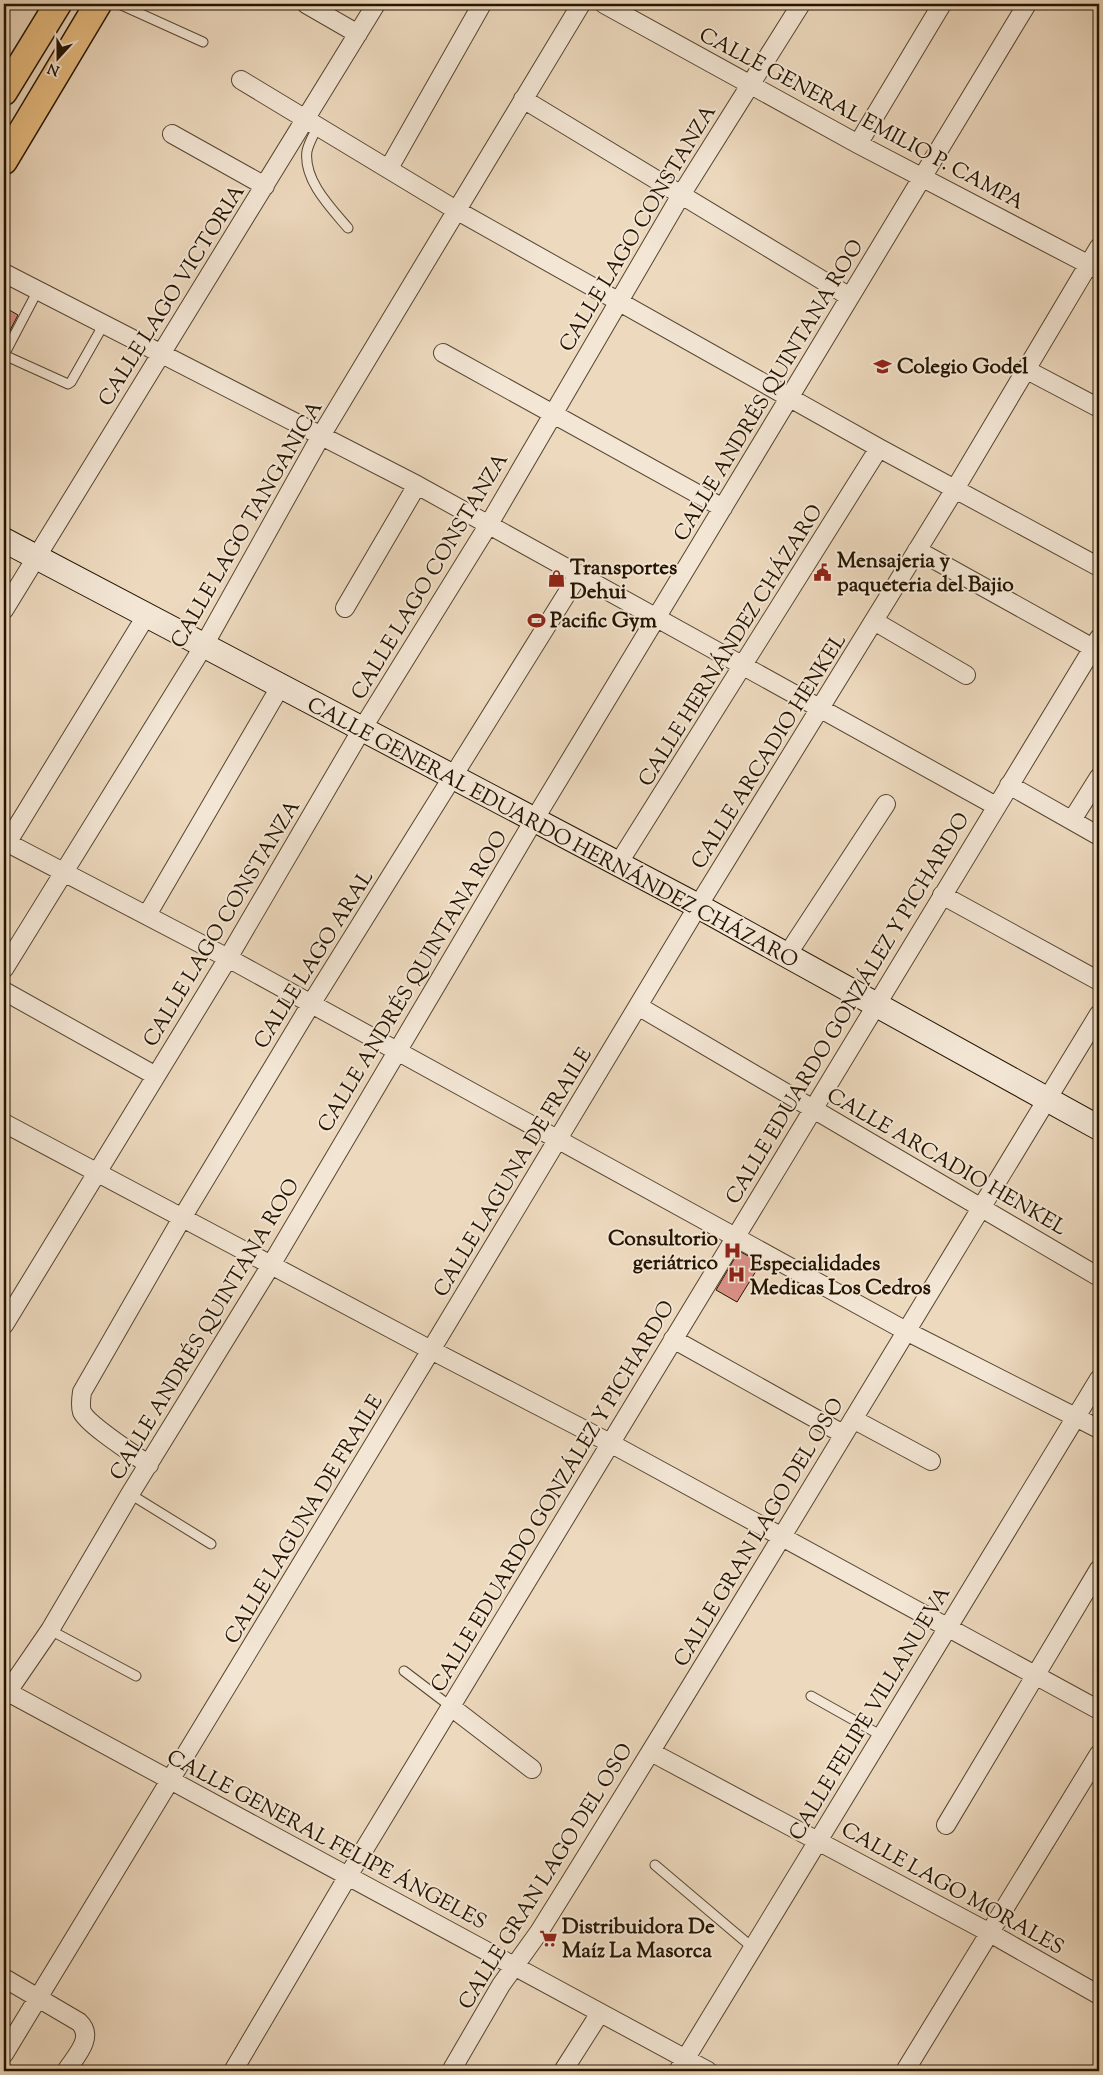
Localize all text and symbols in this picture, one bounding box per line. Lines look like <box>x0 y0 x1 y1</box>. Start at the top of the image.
street label: CALLE GENERAL EMILIO P. CAMPA <box>693 21 1029 219</box>
north arrow <box>32 32 82 82</box>
text: N <box>45 57 63 80</box>
street label: CALLE LAGO CONSTANZA <box>553 100 725 358</box>
street label: CALLE LAGO VICTORIA <box>92 179 253 413</box>
street label: CALLE ANDRÉS QUINTANA ROO <box>667 234 872 548</box>
place label: Colegio Godel <box>897 353 1028 383</box>
school or university icon: Colegio Godel <box>873 356 893 376</box>
street label: CALLE LAGO TANGANICA <box>164 396 331 654</box>
street label: CALLE LAGO CONSTANZA <box>345 448 517 706</box>
street label: CALLE HERNÁNDEZ CHÁZARO <box>632 499 831 793</box>
place label: Mensajeria y paqueteria del Bajio <box>837 547 1014 601</box>
place label: Transportes Dehui <box>570 554 677 608</box>
public building icon: Mensajeria y paqueteria del Bajio <box>813 562 833 582</box>
shop icon: Transportes Dehui <box>546 569 566 589</box>
place label: Pacific Gym <box>550 607 657 637</box>
sports icon: Pacific Gym <box>526 610 546 630</box>
street label: CALLE ARCADIO HENKEL <box>685 628 855 876</box>
street label: CALLE GENERAL EDUARDO HERNÁNDEZ CHÁZARO <box>301 691 803 977</box>
street label: CALLE LAGO CONSTANZA <box>137 795 309 1053</box>
street label: CALLE EDUARDO GONZÁLEZ Y PICHARDO <box>719 807 978 1211</box>
street label: CALLE ANDRÉS QUINTANA ROO <box>311 825 516 1139</box>
street label: CALLE LAGO ARAL <box>247 865 382 1055</box>
street label: CALLE LAGUNA DE FRAILE <box>427 1042 600 1303</box>
street label: CALLE ARCADIO HENKEL <box>820 1082 1072 1244</box>
street label: CALLE ANDRÉS QUINTANA ROO <box>103 1173 308 1487</box>
place label: Consultorio geriátrico <box>608 1225 719 1279</box>
hospital icon: Consultorio geriátrico <box>722 1240 742 1260</box>
place label: Especialidades Medicas Los Cedros <box>750 1250 931 1304</box>
hospital icon: Especialidades Medicas Los Cedros <box>726 1265 746 1285</box>
street label: CALLE EDUARDO GONZÁLEZ Y PICHARDO <box>424 1295 683 1699</box>
street label: CALLE LAGUNA DE FRAILE <box>218 1389 391 1650</box>
street label: CALLE GRAN LAGO DEL OSO <box>667 1393 852 1673</box>
street label: CALLE FELIPE VILLANUEVA <box>783 1581 959 1847</box>
street label: CALLE GRAN LAGO DEL OSO <box>452 1738 641 2016</box>
street label: CALLE GENERAL FELIPE ÁNGELES <box>161 1743 491 1938</box>
street label: CALLE LAGO MORALES <box>835 1816 1069 1964</box>
place label: Distribuidora De Maíz La Masorca <box>562 1913 715 1967</box>
supermarket icon: Distribuidora De Maíz La Masorca <box>538 1928 558 1948</box>

